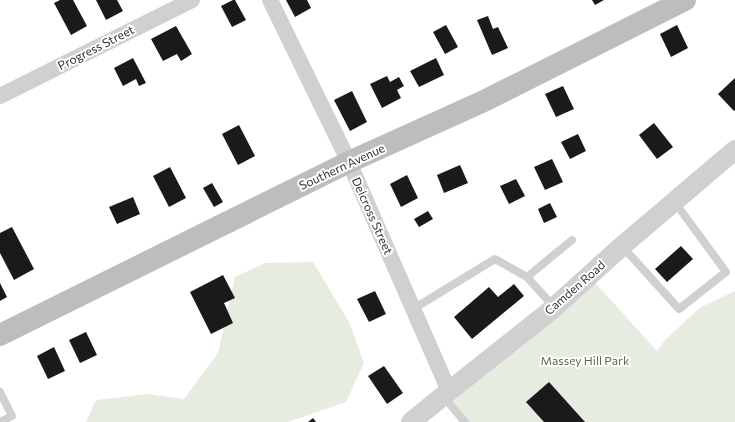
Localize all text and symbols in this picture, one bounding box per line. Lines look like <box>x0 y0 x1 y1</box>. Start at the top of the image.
street label: Progress Street <box>55 22 136 72</box>
street label: Southern Avenue <box>296 140 387 192</box>
street label: Delcross Street <box>350 175 396 256</box>
street label: Camden Road <box>541 257 607 317</box>
park label: Massey Hill Park <box>541 353 630 367</box>

